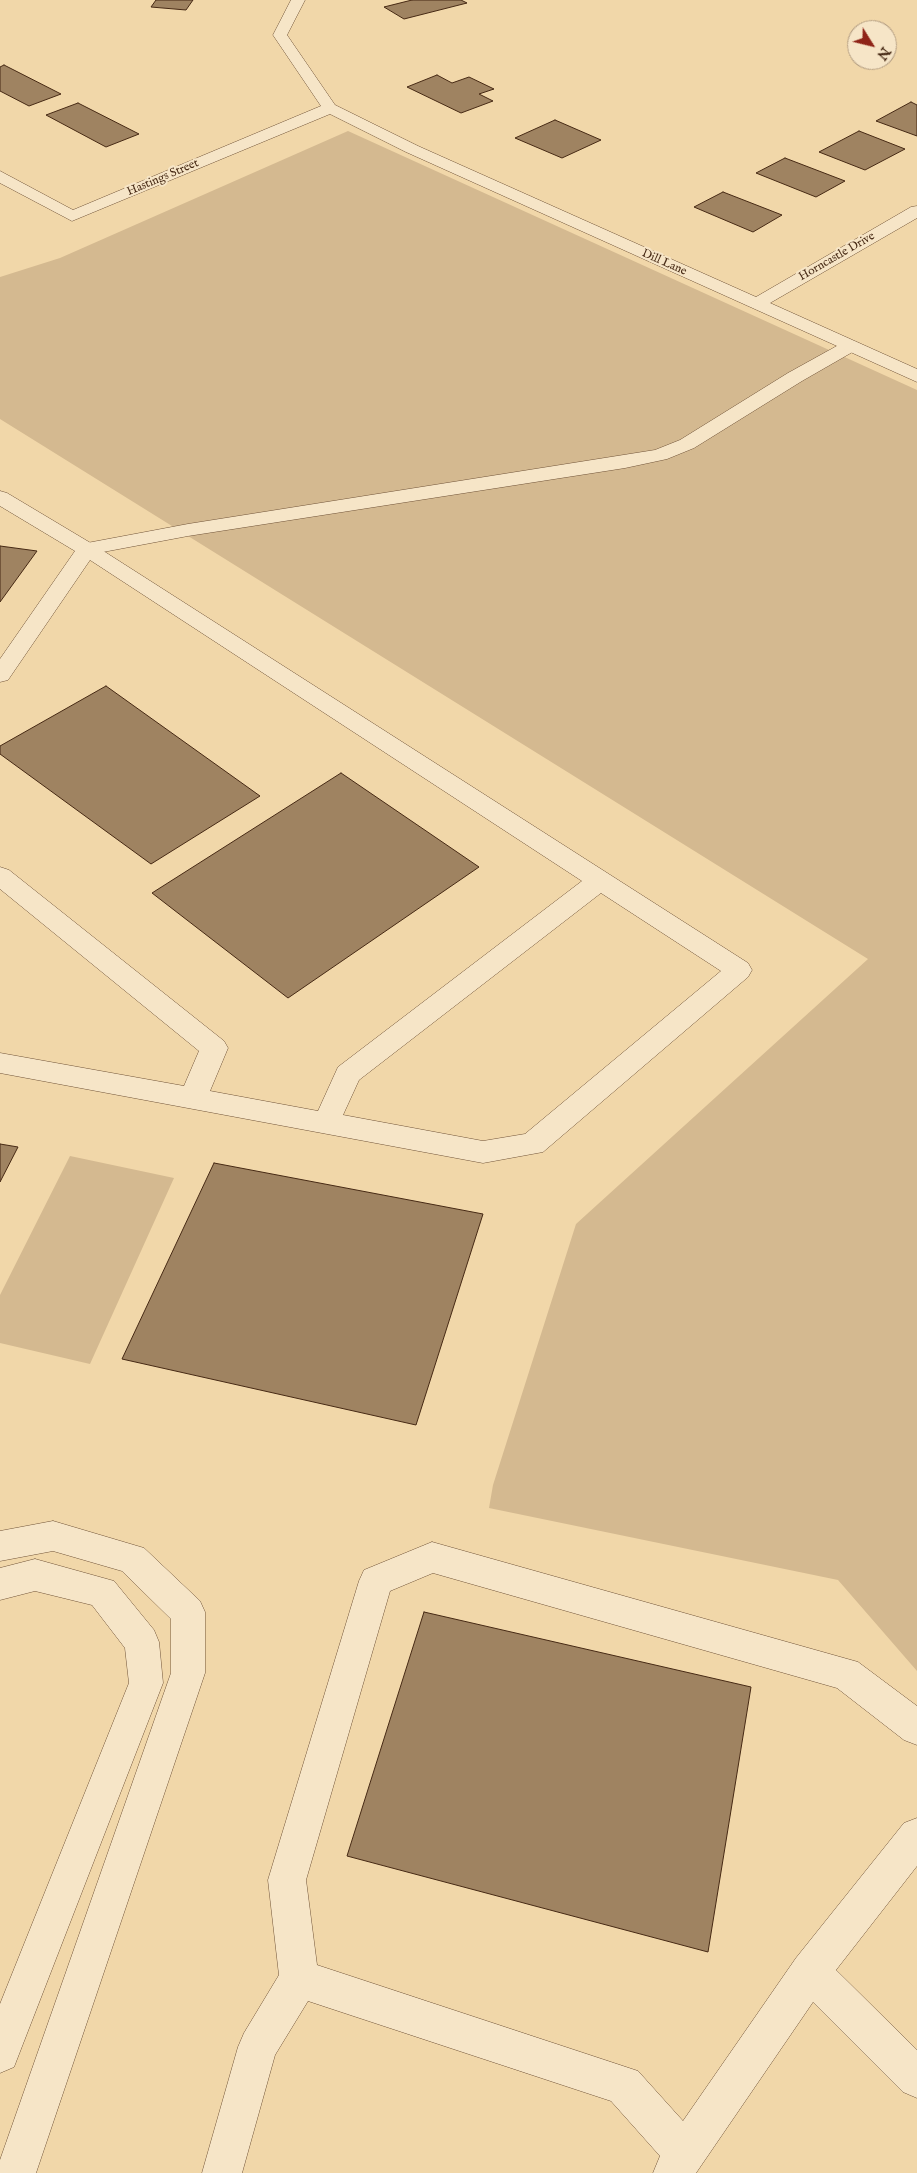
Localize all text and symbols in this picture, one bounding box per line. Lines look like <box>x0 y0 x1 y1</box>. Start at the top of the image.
north arrow <box>847 20 897 70</box>
text: N <box>872 43 894 63</box>
street label: Hastings Street <box>125 156 201 200</box>
street label: Horncastle Drive <box>796 229 878 285</box>
street label: Dill Lane <box>639 247 689 279</box>

